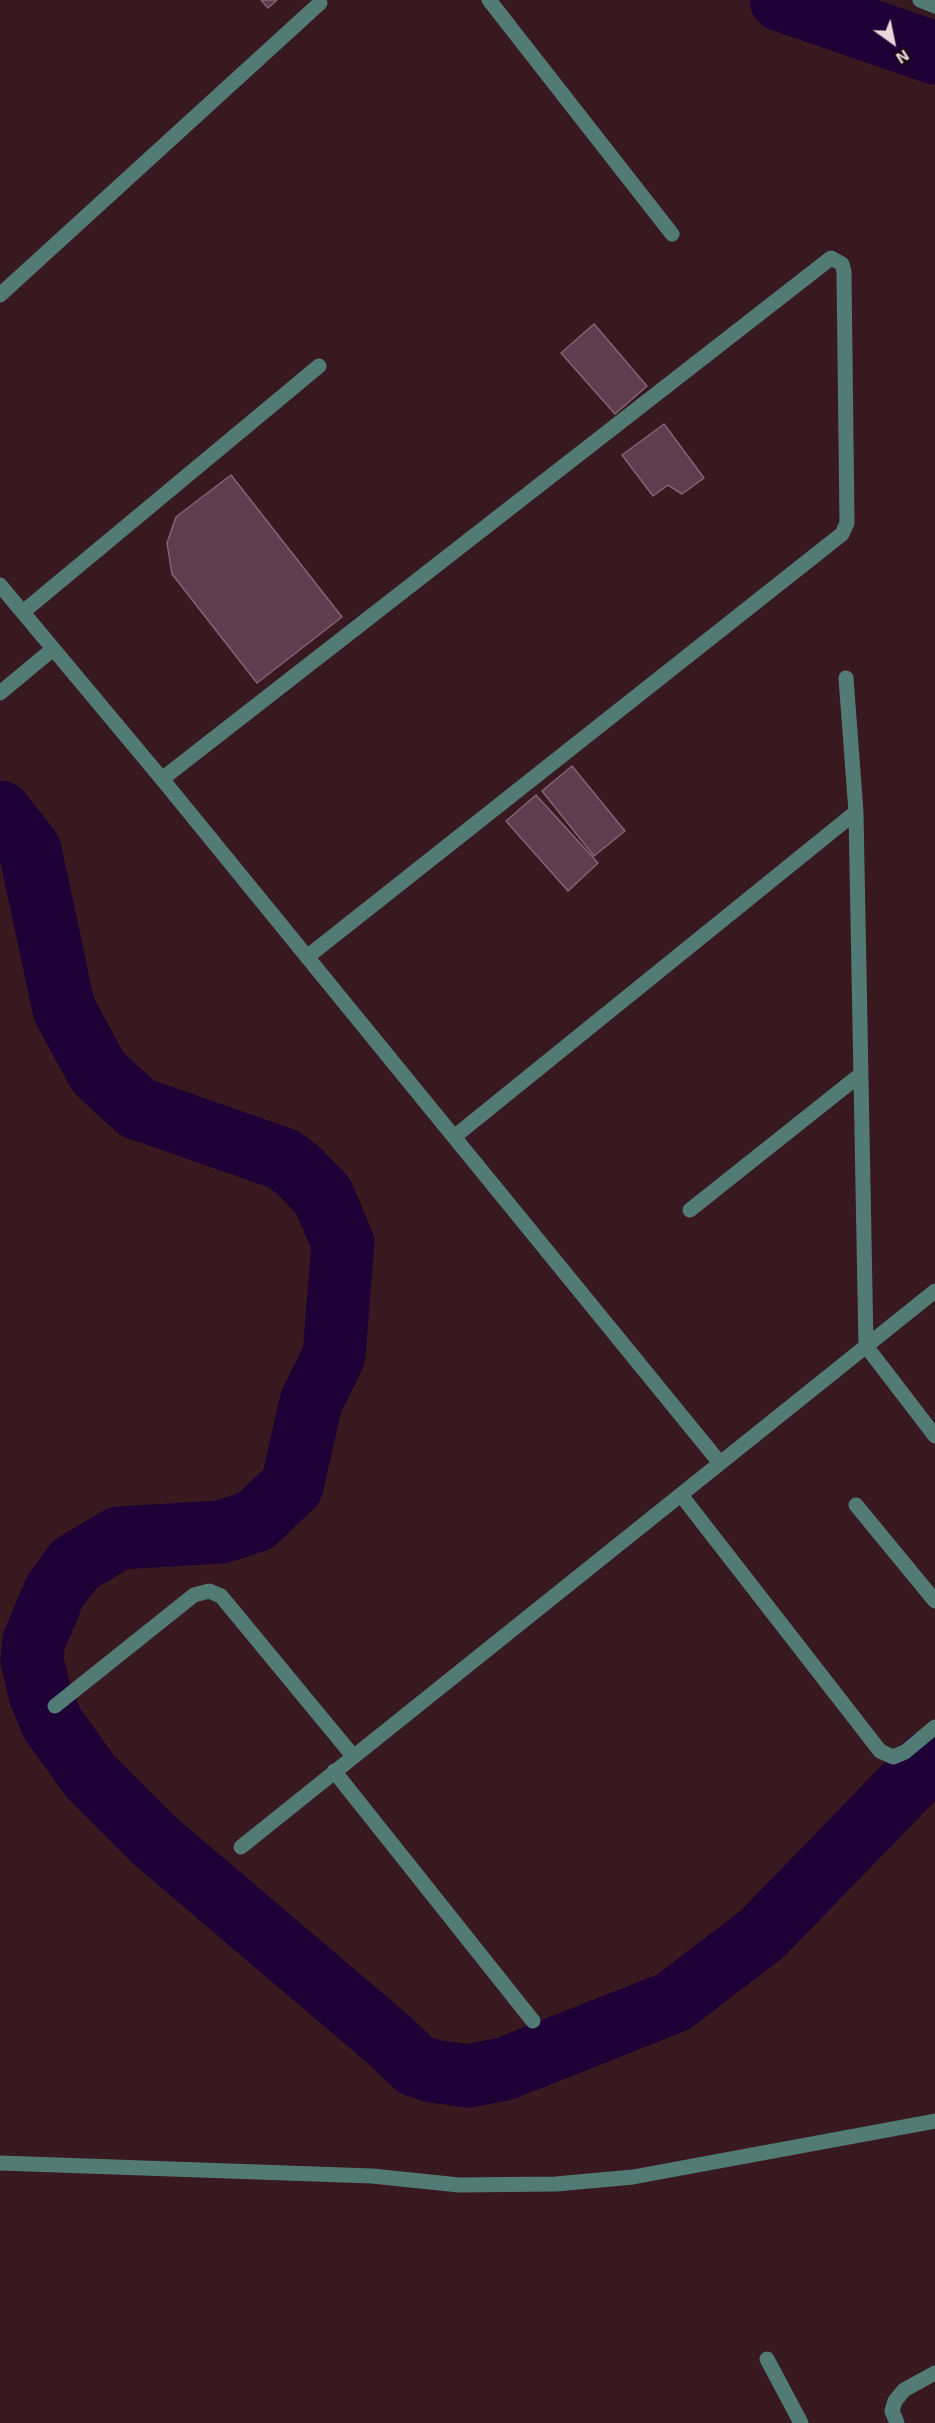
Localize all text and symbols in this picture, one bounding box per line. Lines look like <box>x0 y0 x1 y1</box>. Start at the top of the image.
north arrow <box>863 12 923 72</box>
text: N <box>893 46 913 69</box>

